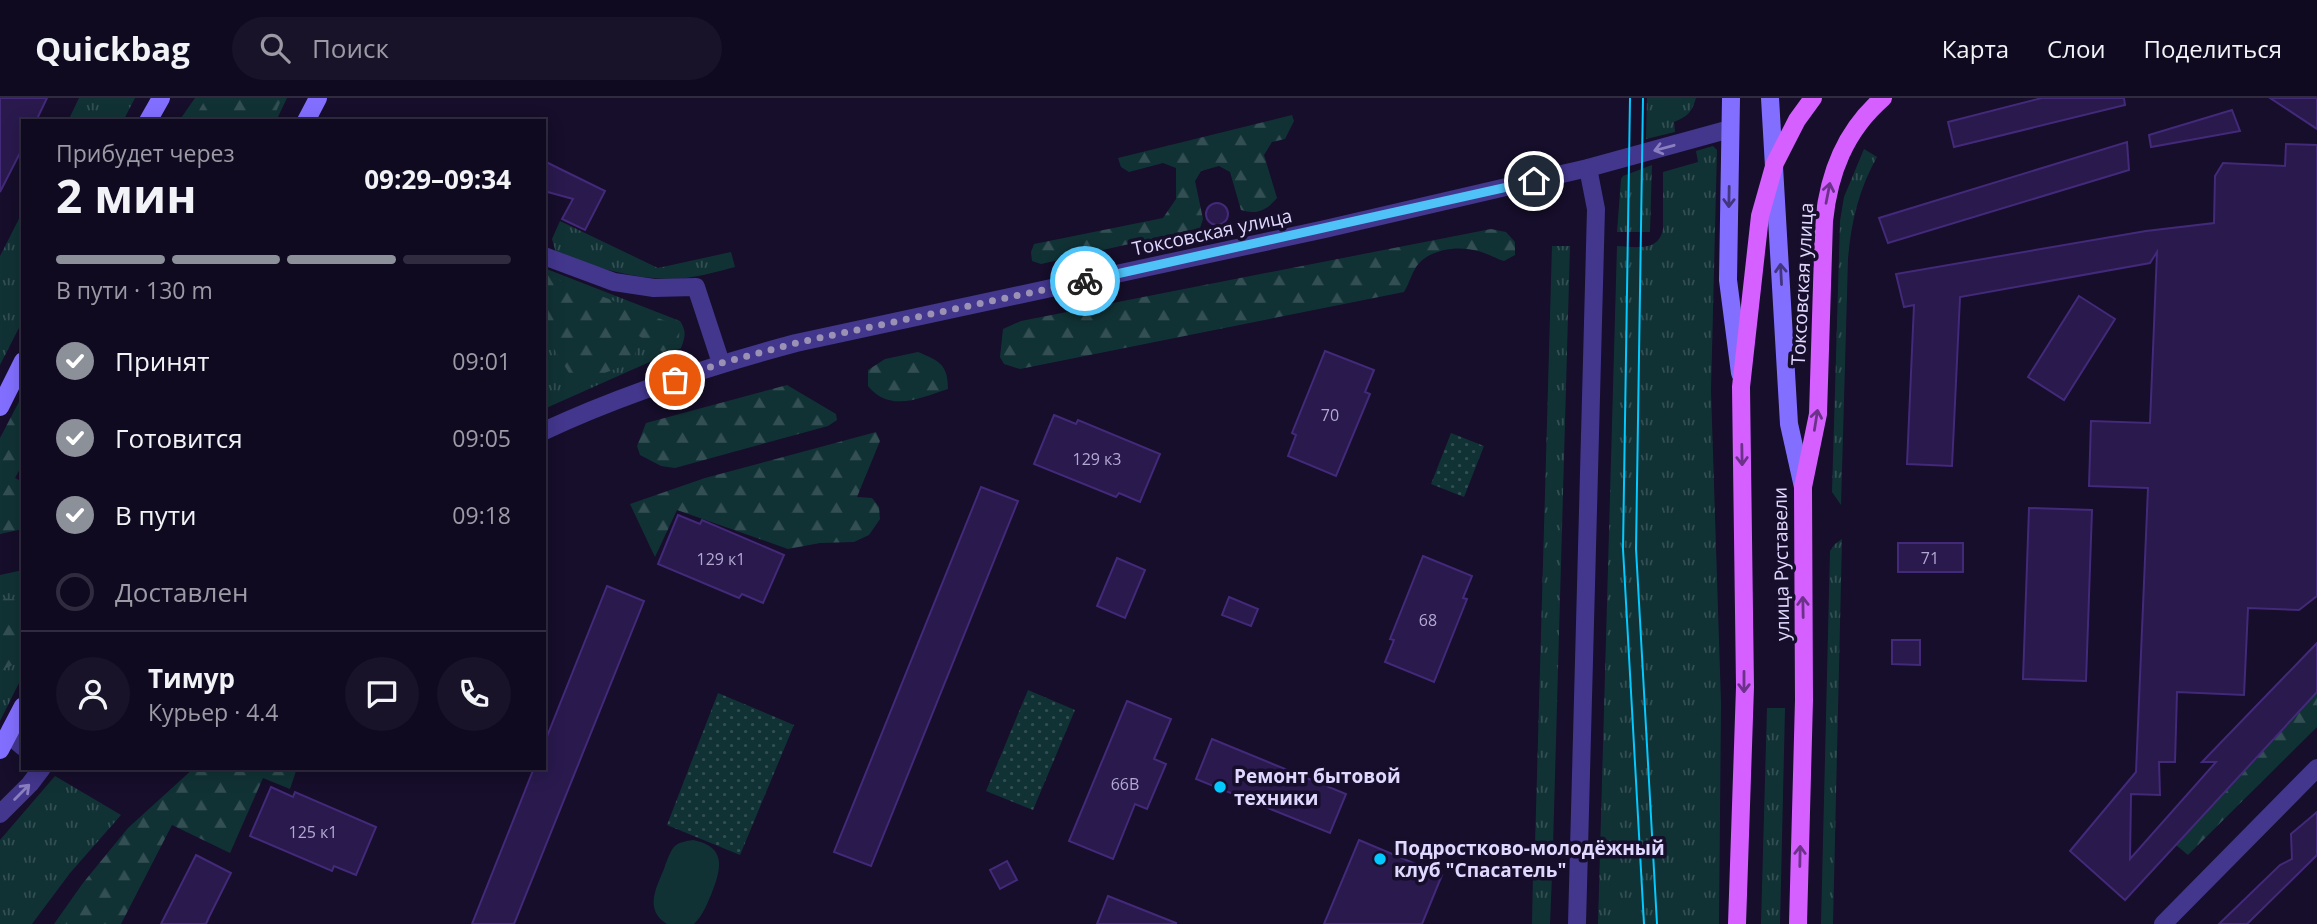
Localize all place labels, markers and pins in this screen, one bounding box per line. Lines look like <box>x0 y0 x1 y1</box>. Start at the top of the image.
pin <box>1504 151 1564 211</box>
pin <box>645 350 705 410</box>
place label: Ремонт бытовой техники <box>1234 763 1401 811</box>
marker: Ремонт бытовой техники <box>1212 779 1228 795</box>
place label: Подростково-молодёжный клуб "Спасатель" <box>1394 835 1665 883</box>
marker: Подростково-молодёжный клуб "Спасатель" <box>1372 851 1388 867</box>

